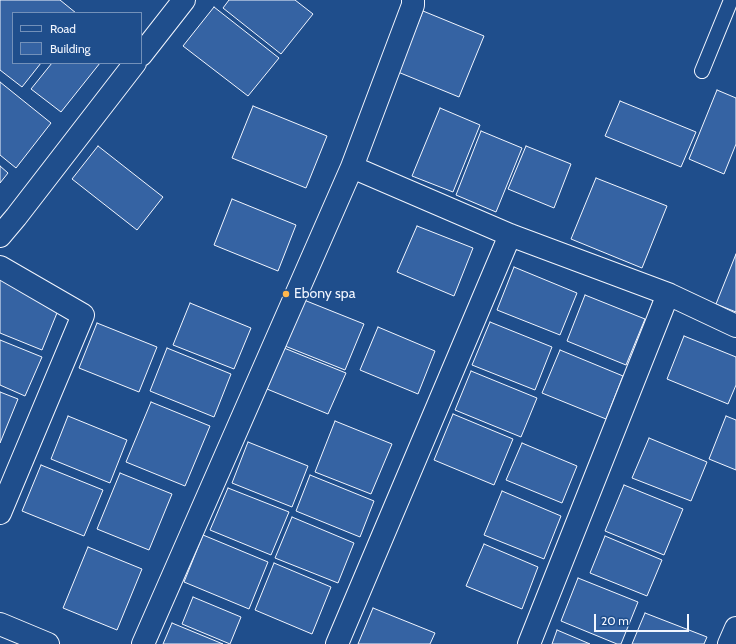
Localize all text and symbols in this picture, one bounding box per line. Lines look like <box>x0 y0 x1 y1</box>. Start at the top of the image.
legend <box>12 12 142 64</box>
text: Road <box>50 21 76 36</box>
text: Building <box>50 41 91 56</box>
place label: Ebony spa <box>294 286 355 302</box>
marker: Ebony spa <box>281 289 291 299</box>
scale bar <box>596 606 691 632</box>
text: 20 m <box>601 613 629 628</box>

